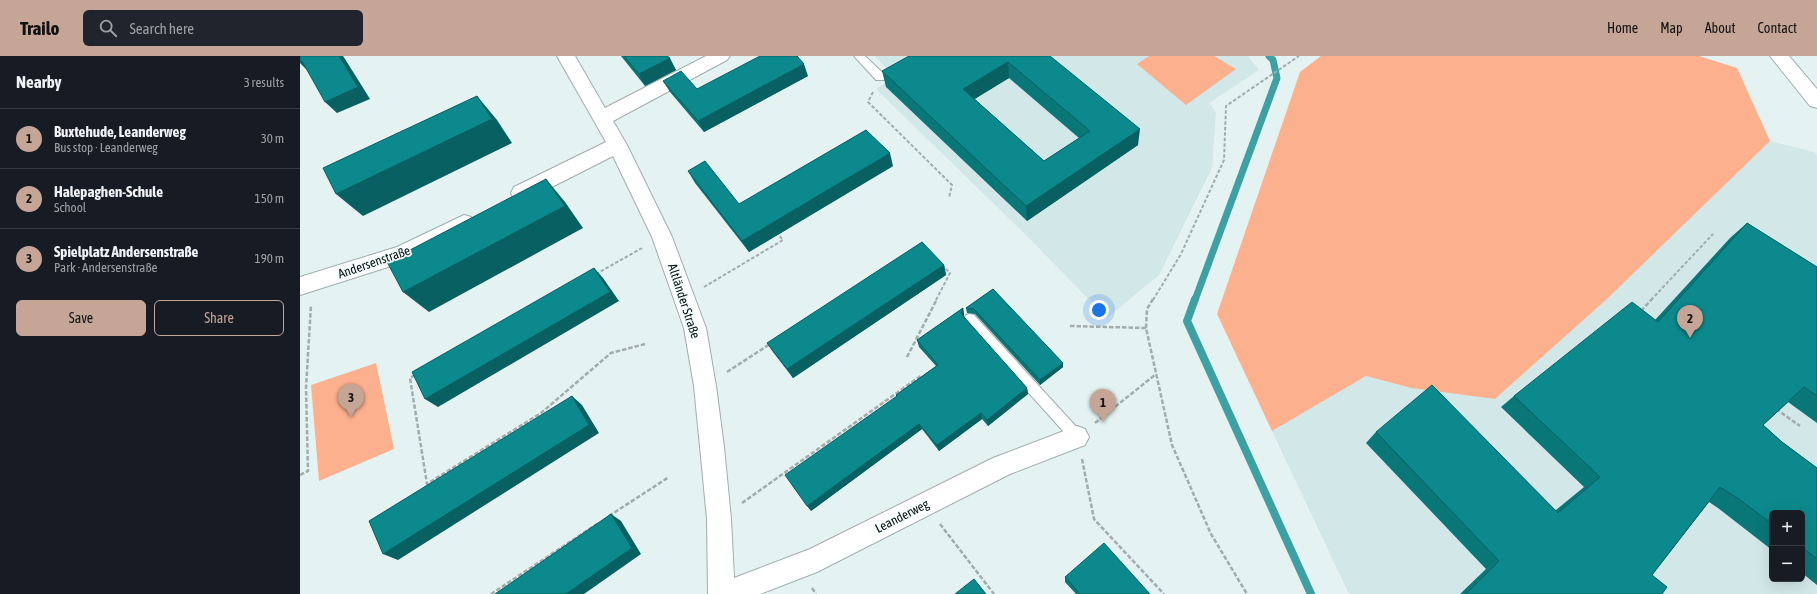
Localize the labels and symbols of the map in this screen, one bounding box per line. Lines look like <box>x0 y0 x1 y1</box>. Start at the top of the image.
street label: Andersenstraße <box>336 243 412 281</box>
street label: Altländer Straße <box>665 262 703 340</box>
your location <box>1089 300 1109 320</box>
pin: 2 <box>1677 305 1703 338</box>
pin: 3 <box>338 384 364 417</box>
pin: 1 <box>1090 389 1116 422</box>
street label: Leanderweg <box>873 496 932 536</box>

